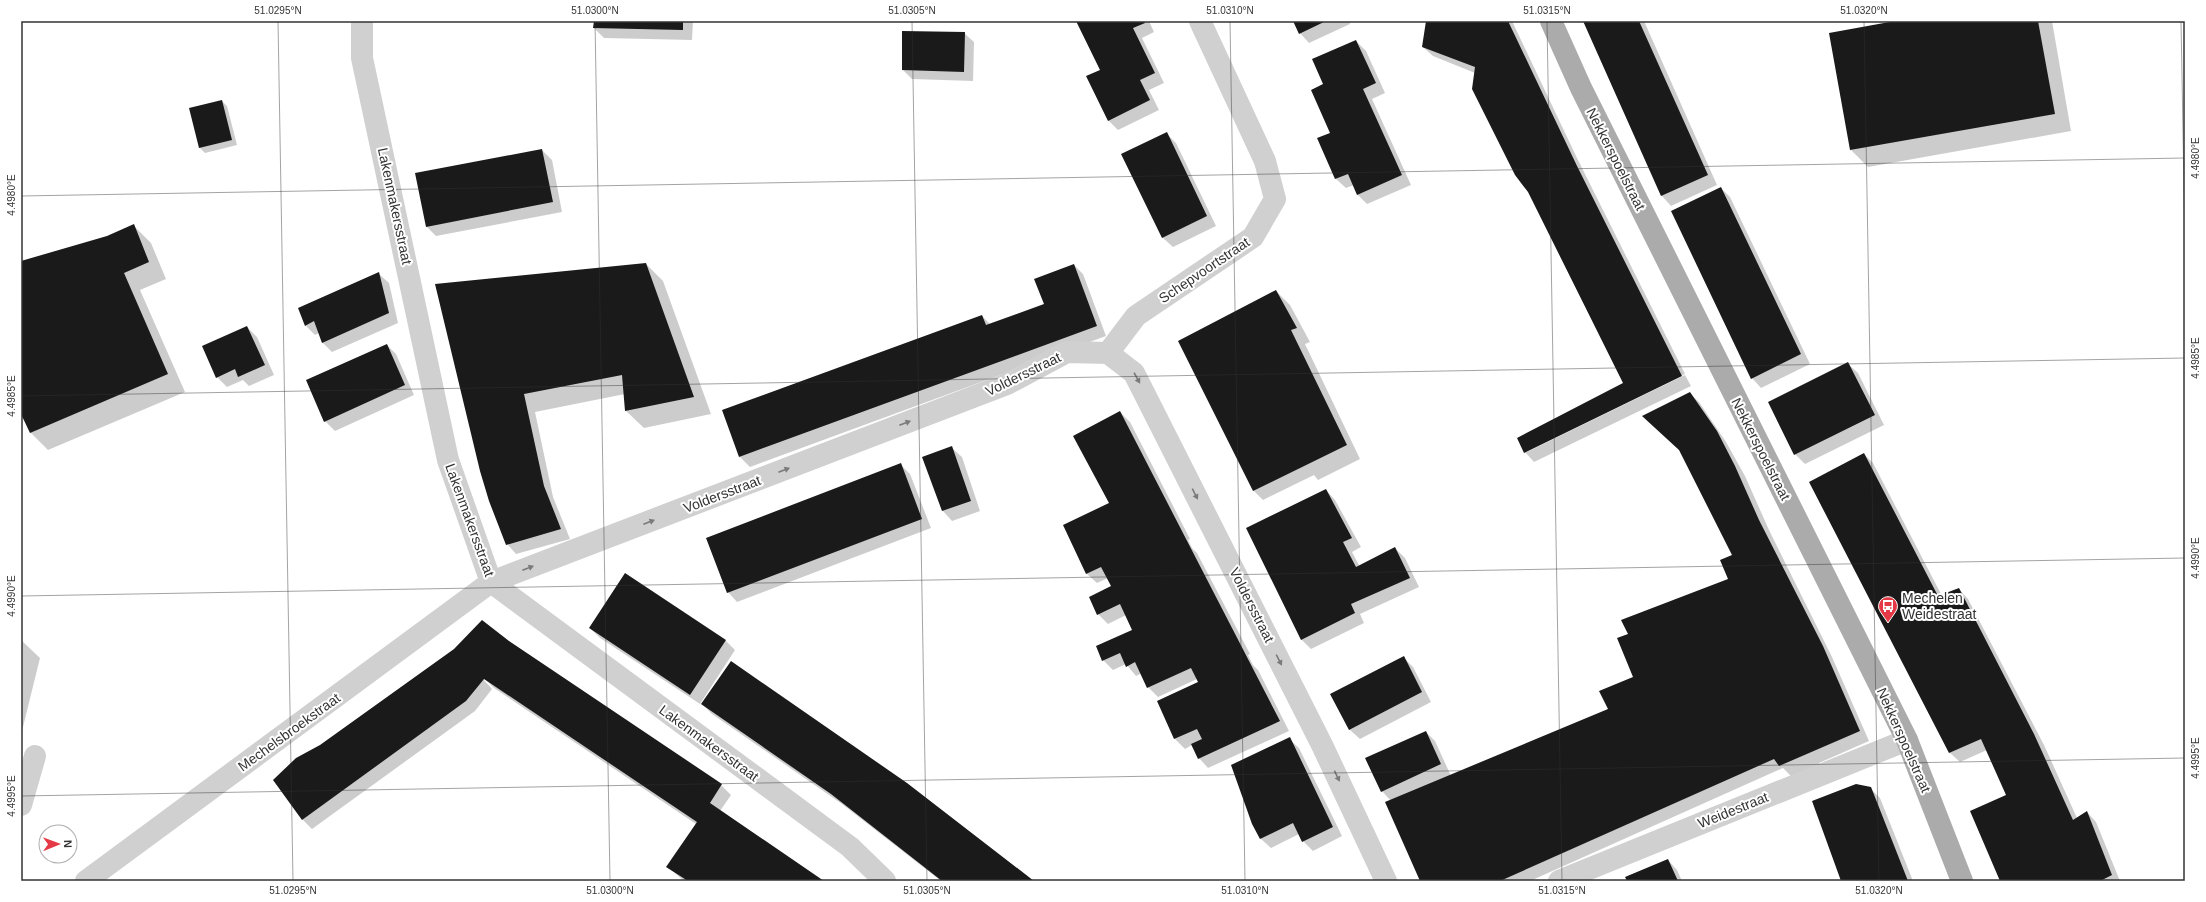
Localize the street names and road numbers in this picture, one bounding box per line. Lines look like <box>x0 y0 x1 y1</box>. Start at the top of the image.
street label: Nekkerspoelstraat <box>1583 105 1649 213</box>
street label: Lakenmakersstraat <box>375 146 415 266</box>
street label: Schepvoortstraat <box>1156 234 1252 306</box>
street label: Voldersstraat <box>983 349 1063 399</box>
street label: Nekkerspoelstraat <box>1728 395 1794 503</box>
street label: Lakenmakersstraat <box>442 461 498 579</box>
street label: Voldersstraat <box>681 472 763 516</box>
street label: Voldersstraat <box>1226 565 1278 645</box>
street label: Nekkerspoelstraat <box>1874 685 1934 795</box>
street label: Mechelsbroekstraat <box>235 690 343 774</box>
street label: Lakenmakersstraat <box>656 702 762 785</box>
street label: Weidestraat <box>1695 789 1771 831</box>

